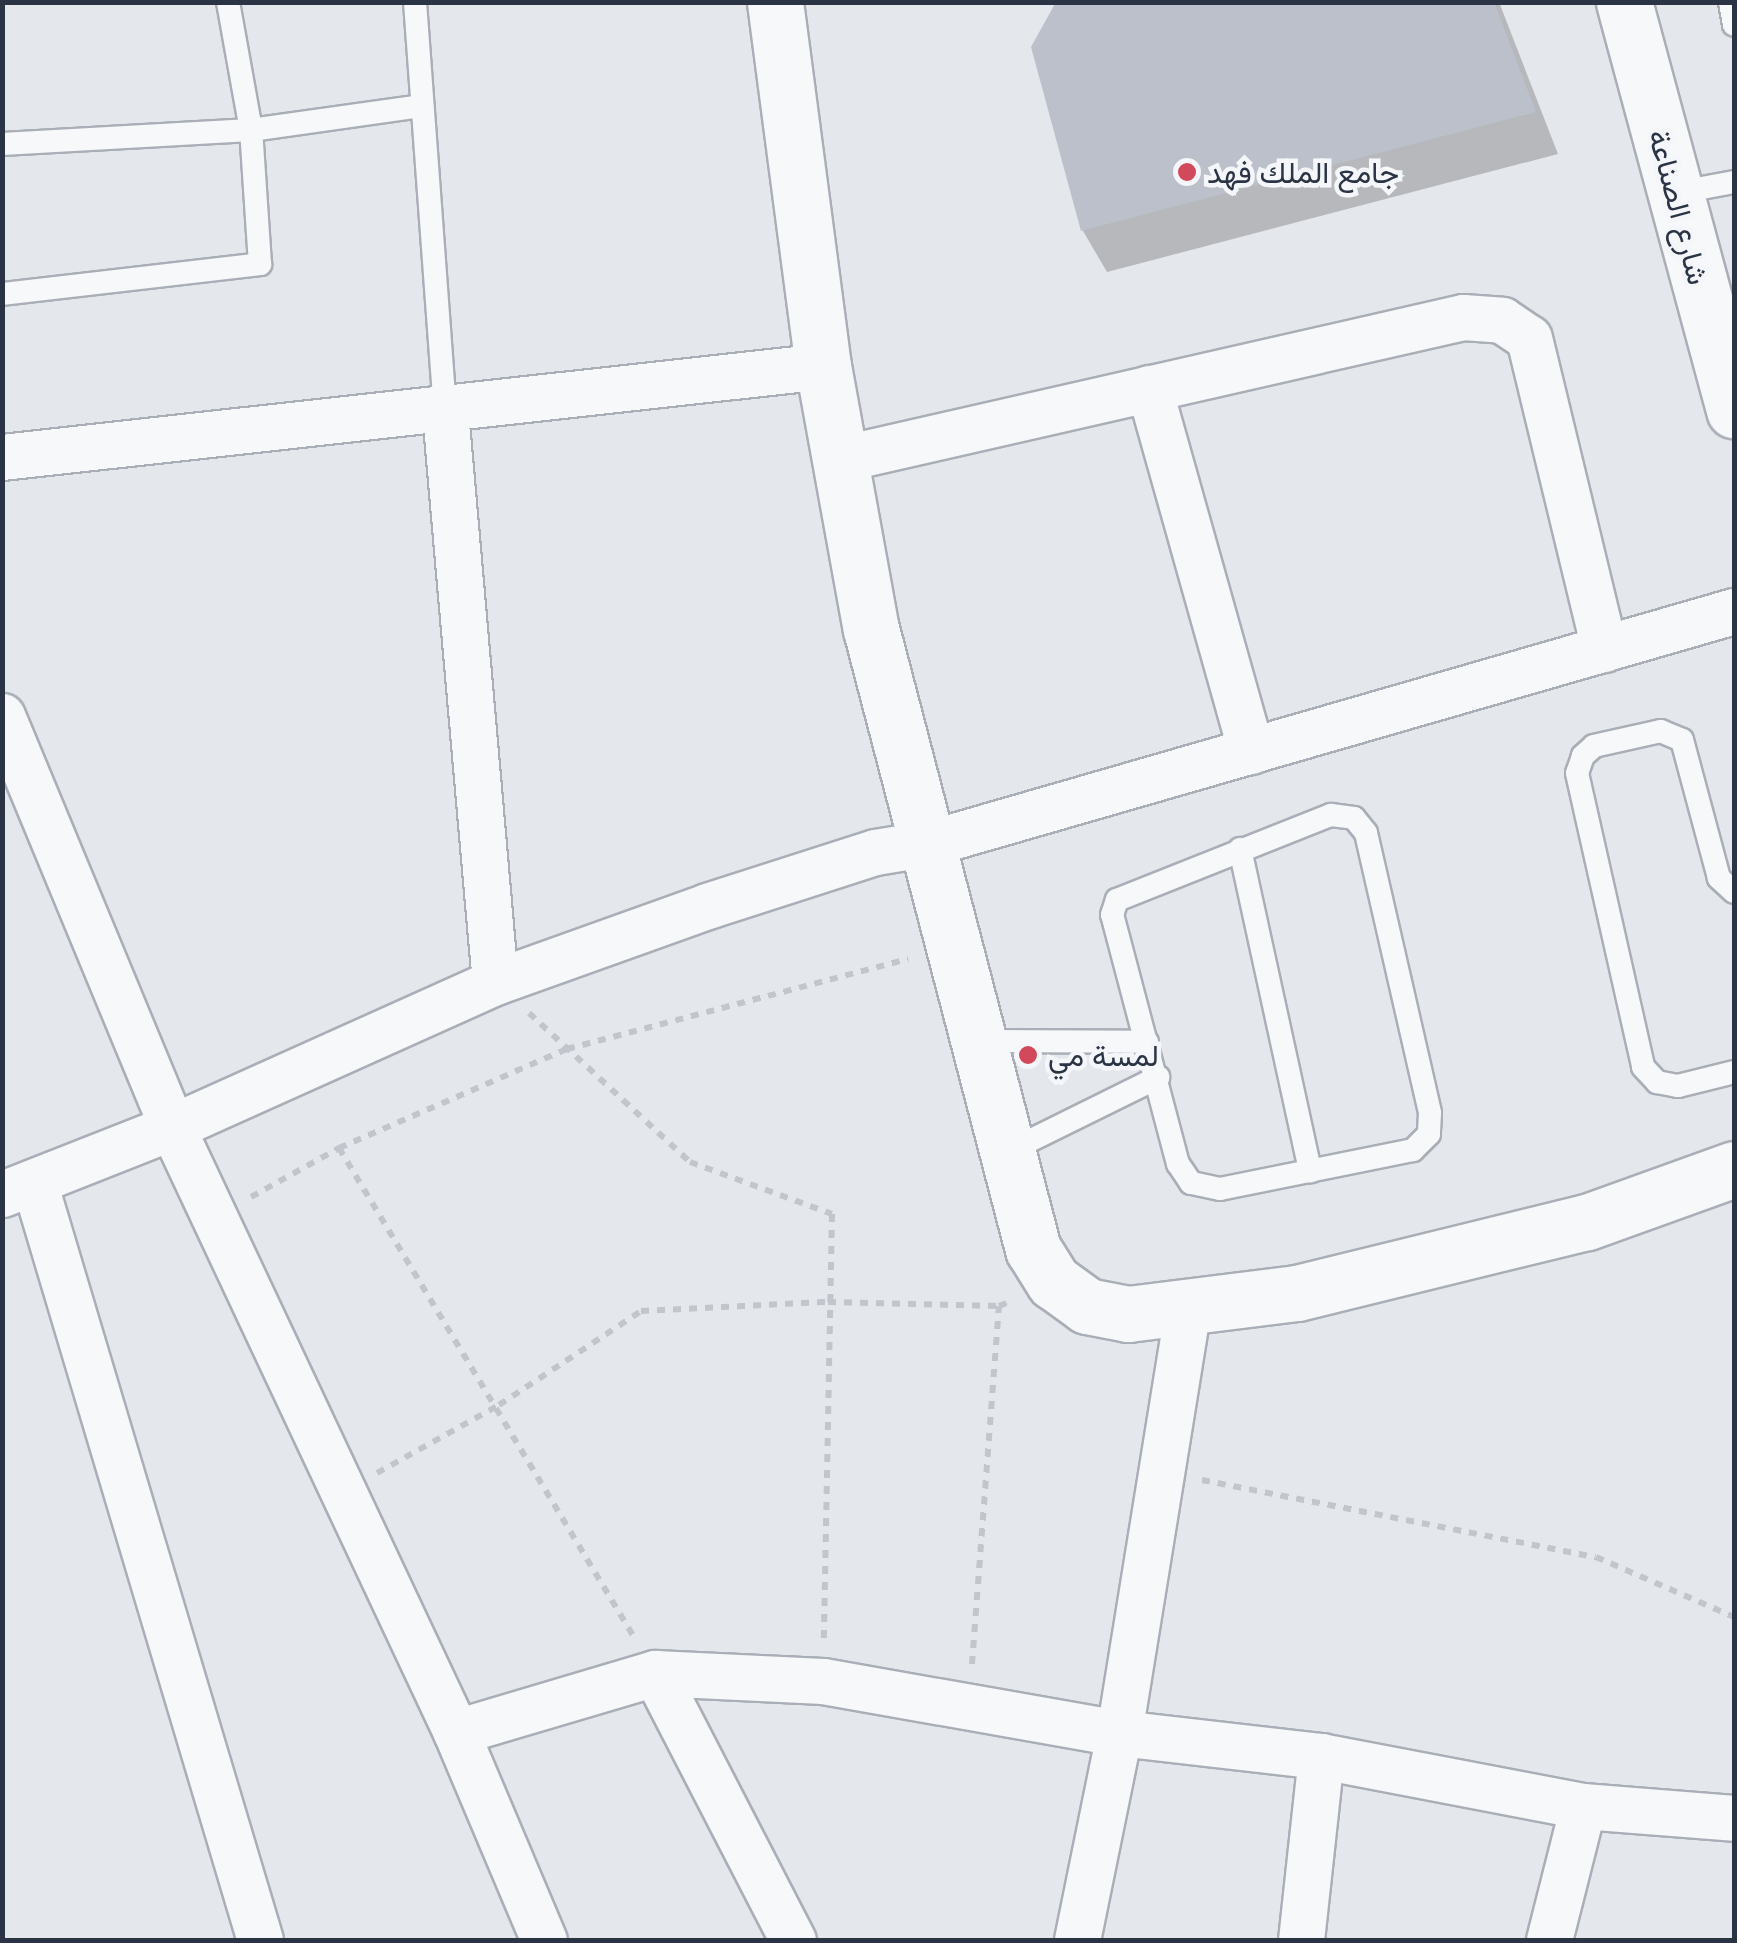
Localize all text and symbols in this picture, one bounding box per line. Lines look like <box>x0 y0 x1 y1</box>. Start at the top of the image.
street label: شارع الصناعة <box>1641 126 1717 288</box>
place label: جامع الملك فهد <box>1207 154 1399 190</box>
marker: جامع الملك فهد <box>1176 161 1198 183</box>
place label: لمسة مي <box>1048 1037 1159 1073</box>
marker: لمسة مي <box>1017 1044 1039 1066</box>

